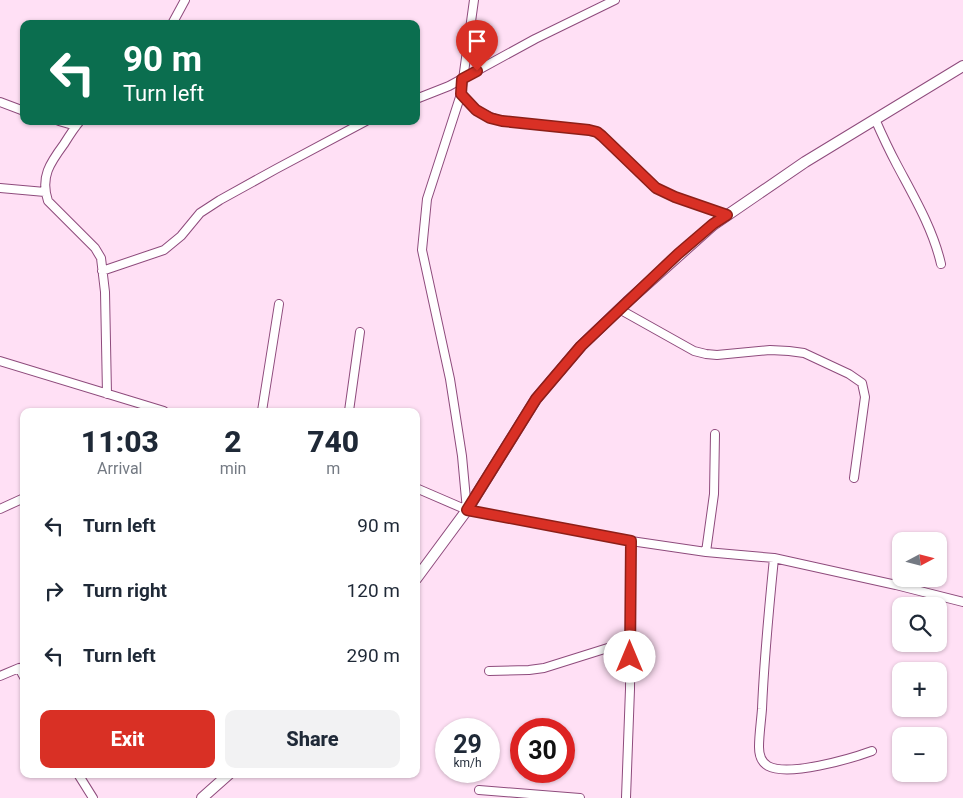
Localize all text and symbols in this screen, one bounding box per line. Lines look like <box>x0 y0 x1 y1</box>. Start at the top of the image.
pin <box>456 20 498 71</box>
icon: arrive <box>463 27 491 55</box>
text: 90 m <box>123 39 202 80</box>
icon: left <box>40 40 105 105</box>
text: Turn left <box>123 81 204 106</box>
text: 11:03 <box>81 424 159 459</box>
text: 2 <box>224 424 242 459</box>
text: 740 <box>307 424 359 459</box>
text: Arrival <box>97 459 143 478</box>
text: min <box>220 459 246 478</box>
text: m <box>326 459 340 478</box>
icon: left <box>40 512 68 540</box>
text: Turn left <box>83 514 156 537</box>
text: 90 m <box>357 514 400 537</box>
north arrow <box>892 532 948 588</box>
map controls <box>892 532 947 782</box>
icon: right <box>40 577 68 605</box>
text: Turn right <box>83 579 167 602</box>
text: 120 m <box>347 579 400 602</box>
button: search <box>892 597 947 652</box>
position arrow <box>603 630 655 682</box>
icon: left <box>40 642 68 670</box>
text: Turn left <box>83 644 156 667</box>
text: 290 m <box>347 644 400 667</box>
button: + <box>892 662 947 717</box>
button: Exit <box>40 710 215 768</box>
button: Share <box>225 710 400 768</box>
speed limit sign: 30 <box>510 718 575 783</box>
button: − <box>892 727 947 782</box>
text: 29 <box>453 730 482 759</box>
text: km/h <box>453 756 482 770</box>

